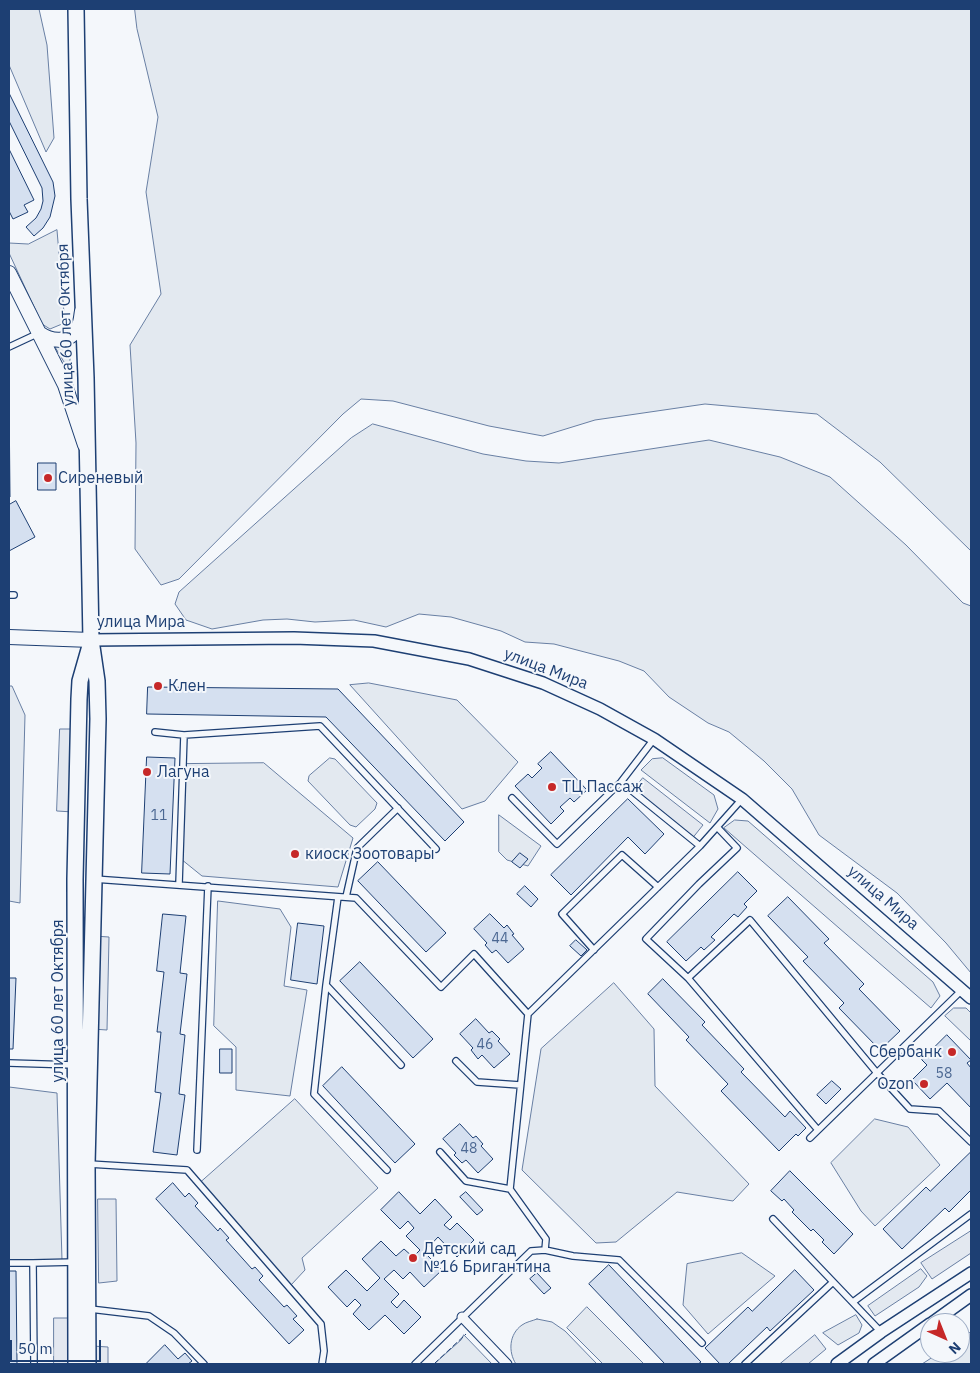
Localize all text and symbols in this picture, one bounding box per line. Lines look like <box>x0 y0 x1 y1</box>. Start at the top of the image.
street label: улица 60 лет Октября <box>54 243 78 407</box>
place label: Сиреневый <box>58 468 144 488</box>
marker: Сиреневый <box>42 472 54 484</box>
street label: улица Мира <box>97 612 185 632</box>
street label: улица Мира <box>501 644 591 694</box>
place label: Клен <box>168 676 206 696</box>
marker: Клен <box>152 680 164 692</box>
place label: Лагуна <box>157 762 210 782</box>
marker: Лагуна <box>141 766 153 778</box>
place label: ТЦ Пассаж <box>562 777 643 797</box>
marker: ТЦ Пассаж <box>546 781 558 793</box>
house number: 11 <box>151 808 167 824</box>
place label: киоск Зоотовары <box>305 844 435 864</box>
marker: киоск Зоотовары <box>289 848 301 860</box>
street label: улица Мира <box>843 862 923 934</box>
street label: улица 60 лет Октября <box>48 920 68 1082</box>
house number: 44 <box>492 931 508 947</box>
house number: 46 <box>477 1037 493 1053</box>
place label: Сбербанк <box>869 1042 942 1062</box>
marker: Сбербанк <box>946 1046 958 1058</box>
house number: 58 <box>936 1066 952 1082</box>
place label: Ozon <box>877 1074 914 1094</box>
marker: Ozon <box>918 1078 930 1090</box>
house number: 48 <box>461 1141 477 1157</box>
place label: Детский сад №16 Бригантина <box>423 1239 551 1277</box>
marker: Детский сад №16 Бригантина <box>407 1252 419 1264</box>
north arrow <box>920 1313 970 1363</box>
scale bar <box>12 1330 104 1362</box>
text: N <box>945 1338 965 1358</box>
text: 50 m <box>18 1339 53 1358</box>

